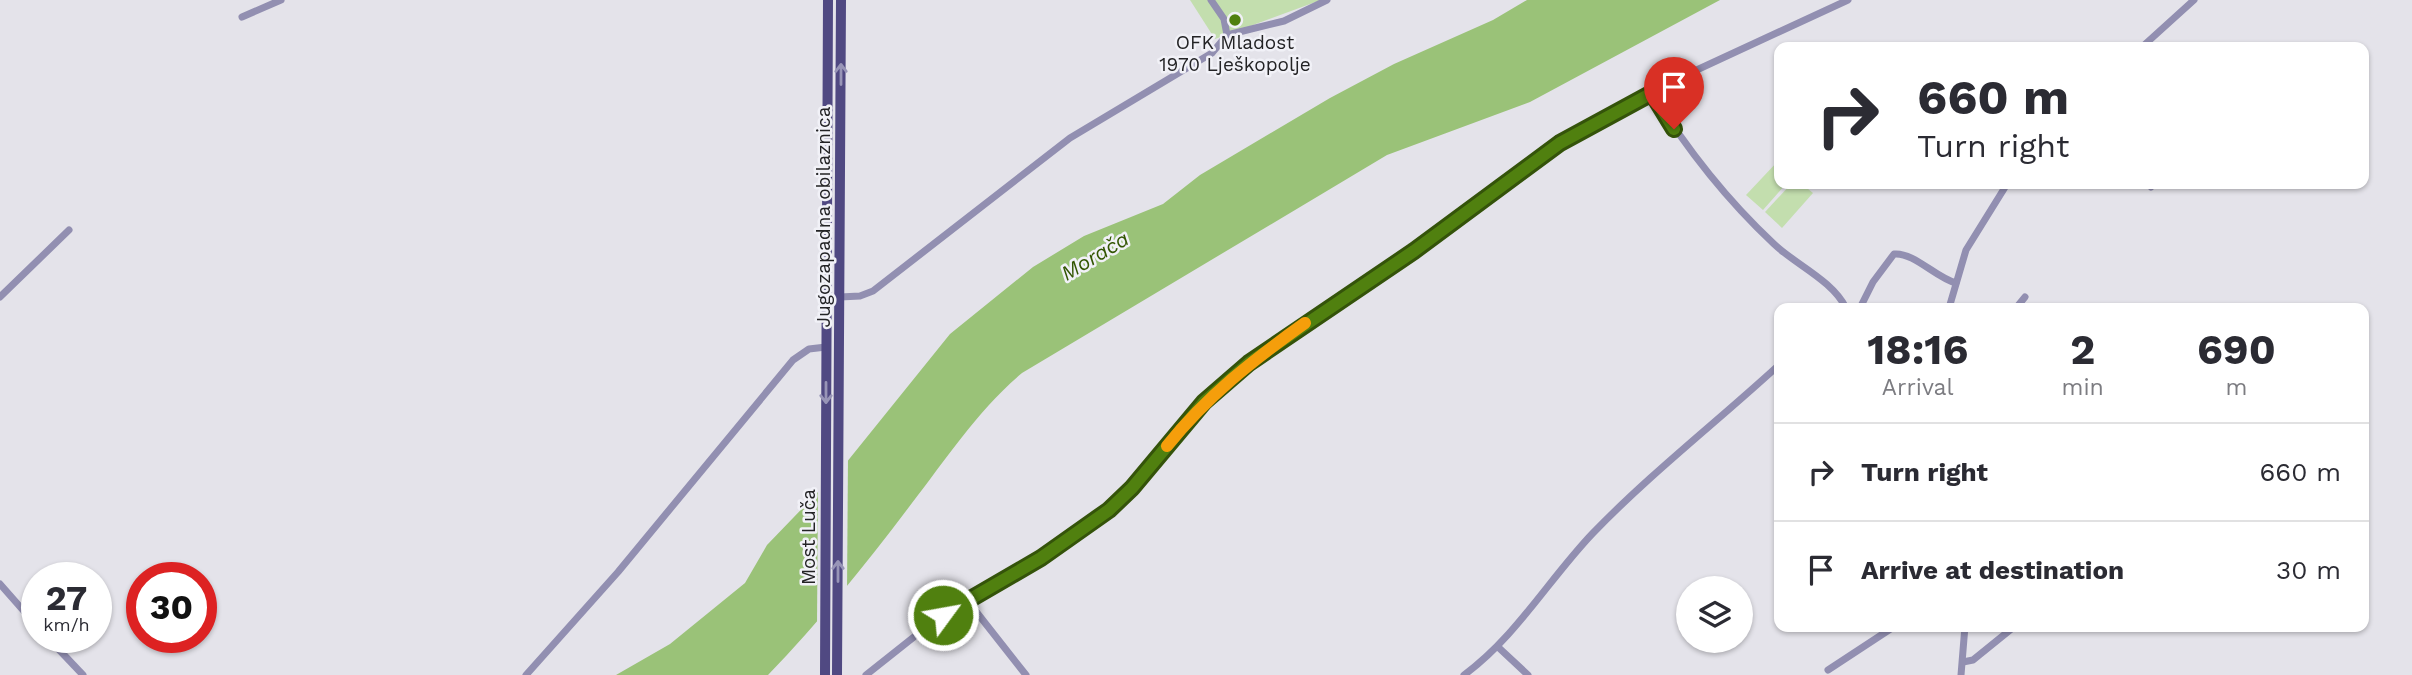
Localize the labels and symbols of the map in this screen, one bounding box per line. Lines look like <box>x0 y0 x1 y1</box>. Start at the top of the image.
marker: OFK Mladost 1970 Lješkopolje <box>1227 12 1243 28</box>
place label: OFK Mladost 1970 Lješkopolje <box>1159 31 1311 76</box>
pin <box>1644 57 1704 129</box>
one-way arrow <box>834 63 848 86</box>
street label: Jugozapadna obilaznica <box>812 106 835 328</box>
water label: Morača <box>1056 226 1133 286</box>
one-way arrow <box>819 381 833 404</box>
street label: Most Luča <box>797 489 820 585</box>
one-way arrow <box>831 560 845 583</box>
speed limit sign: 30 <box>126 562 217 653</box>
position arrow <box>906 578 980 652</box>

